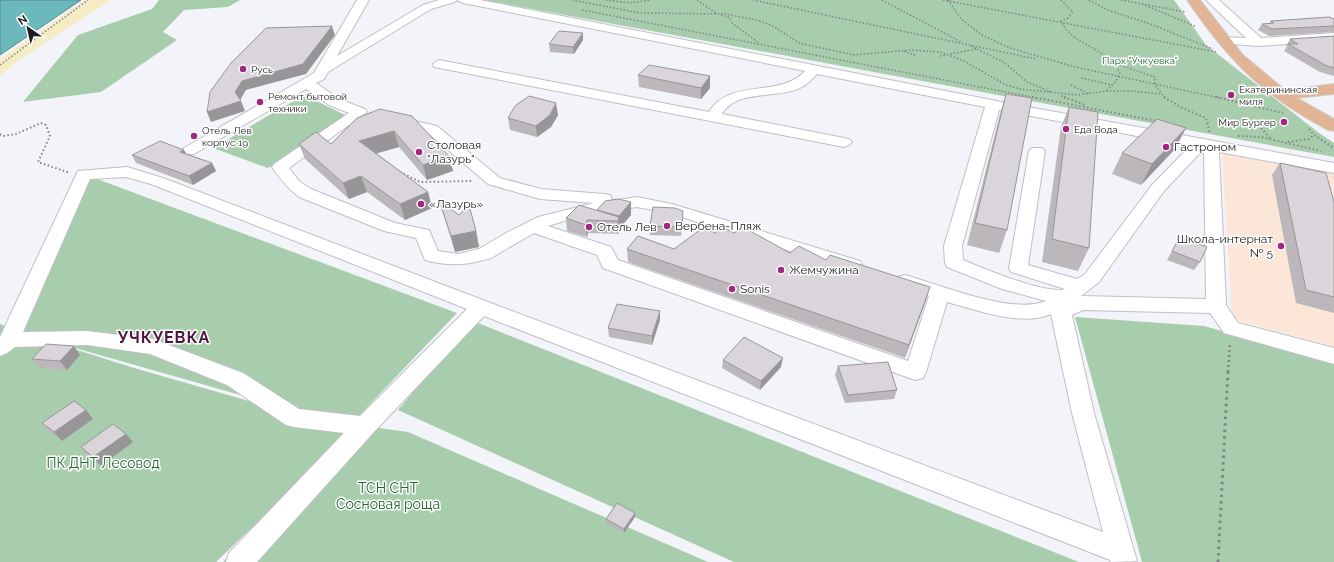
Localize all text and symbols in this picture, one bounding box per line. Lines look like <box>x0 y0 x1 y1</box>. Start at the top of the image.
north arrow <box>8 8 48 48</box>
text: N <box>16 12 30 28</box>
park label: Парк "Учкуевка" <box>1102 55 1178 66</box>
marker: Русь <box>238 64 248 74</box>
place label: Русь <box>251 64 273 75</box>
place label: Екатерининская миля <box>1239 84 1317 107</box>
marker: Екатерининская миля <box>1226 90 1236 100</box>
place label: Ремонт бытовой техники <box>268 91 347 114</box>
marker: Ремонт бытовой техники <box>255 97 265 107</box>
place label: Мир Бургер <box>1218 117 1276 128</box>
marker: Мир Бургер <box>1279 117 1289 127</box>
marker: Еда Вода <box>1061 124 1071 134</box>
place label: Еда Вода <box>1074 124 1118 135</box>
place label: Отель Лев корпус 19 <box>202 125 252 148</box>
marker: Отель Лев корпус 19 <box>189 131 199 141</box>
place label: Столовая "Лазурь" <box>427 138 481 166</box>
place label: Гастроном <box>1174 140 1236 154</box>
marker: Гастроном <box>1161 142 1171 152</box>
marker: Столовая "Лазурь" <box>414 147 424 157</box>
place label: «Лазурь» <box>429 197 483 211</box>
marker: «Лазурь» <box>416 199 426 209</box>
place label: Вербена-Пляж <box>675 219 762 233</box>
place label: Отель Лев <box>597 220 657 234</box>
marker: Вербена-Пляж <box>662 221 672 231</box>
marker: Отель Лев <box>584 222 594 232</box>
place label: Школа-интернат № 5 <box>1177 232 1273 260</box>
marker: Школа-интернат № 5 <box>1276 241 1286 251</box>
place label: Жемчужина <box>789 263 859 277</box>
marker: Жемчужина <box>776 265 786 275</box>
place label: Sonis <box>740 282 770 296</box>
marker: Sonis <box>727 284 737 294</box>
district label: УЧКУЕВКА <box>117 328 210 347</box>
park label: ПК ДНТ Лесовод <box>46 455 160 471</box>
park label: ТСН СНТ Сосновая роща <box>336 480 440 512</box>

